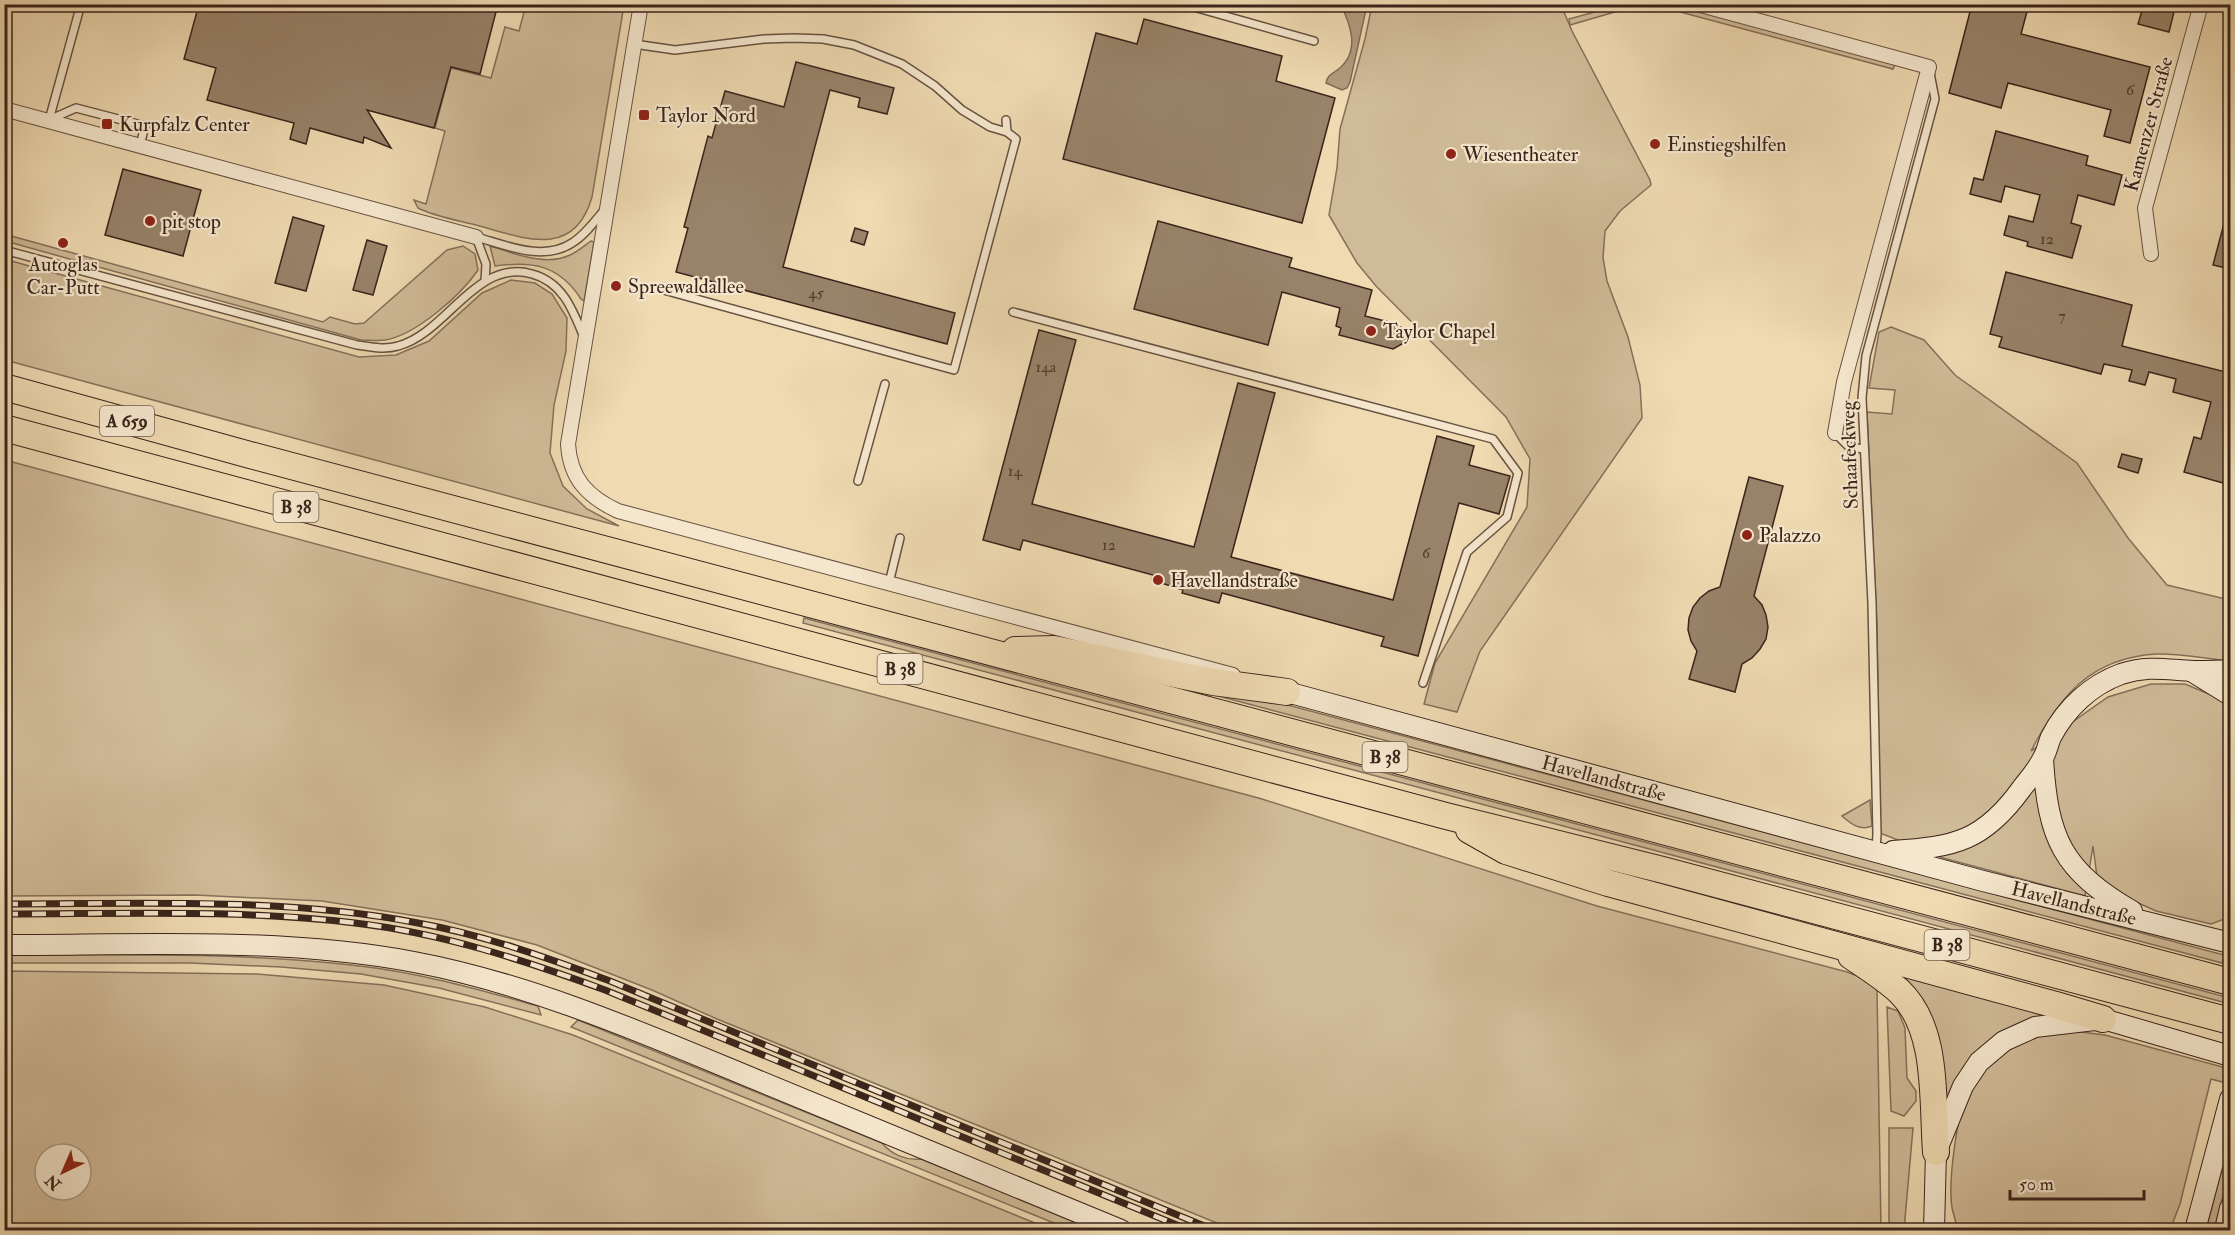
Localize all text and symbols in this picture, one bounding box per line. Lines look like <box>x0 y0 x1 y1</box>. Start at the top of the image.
street label: Kamenzer Straße <box>2118 54 2178 194</box>
house number: 6 <box>2126 80 2135 100</box>
place label: Taylor Nord <box>656 103 756 128</box>
marker: Taylor Nord <box>637 108 651 122</box>
place label: Kurpfalz Center <box>119 112 250 138</box>
marker: Kurpfalz Center <box>100 117 114 131</box>
place label: Einstiegshilfen <box>1667 132 1787 157</box>
marker: Einstiegshilfen <box>1648 137 1662 151</box>
place label: Wiesentheater <box>1462 142 1579 167</box>
marker: Wiesentheater <box>1444 147 1458 161</box>
place label: pit stop <box>161 209 221 235</box>
marker: pit stop <box>143 214 157 228</box>
house number: 12 <box>2040 229 2054 249</box>
marker: Autoglas Car-Putt <box>56 236 70 250</box>
place label: Autoglas Car-Putt <box>26 252 100 300</box>
place label: Spreewaldallee <box>628 274 744 300</box>
marker: Spreewaldallee <box>609 279 623 293</box>
house number: 45 <box>808 283 824 303</box>
house number: 7 <box>2058 306 2066 326</box>
place label: Taylor Chapel <box>1383 319 1496 345</box>
marker: Taylor Chapel <box>1364 324 1378 338</box>
house number: 14a <box>1036 357 1057 377</box>
street label: Schaafeckweg <box>1835 399 1864 510</box>
road number: A 659 <box>100 406 154 436</box>
house number: 14 <box>1008 461 1024 481</box>
road number: B 38 <box>274 492 318 522</box>
place label: Palazzo <box>1759 523 1821 548</box>
marker: Palazzo <box>1740 528 1754 542</box>
house number: 12 <box>1102 535 1116 555</box>
house number: 6 <box>1422 543 1431 563</box>
place label: Havellandstraße <box>1170 568 1298 593</box>
marker: Havellandstraße <box>1151 573 1165 587</box>
road number: B 38 <box>878 654 922 684</box>
road number: B 38 <box>1362 742 1408 772</box>
street label: Havellandstraße <box>1539 750 1669 807</box>
street label: Havellandstraße <box>2009 876 2139 931</box>
road number: B 38 <box>1924 930 1970 960</box>
north arrow <box>33 1142 93 1202</box>
scale bar <box>2010 1163 2144 1201</box>
text: N <box>41 1169 66 1195</box>
text: 50 m <box>2019 1173 2054 1196</box>

